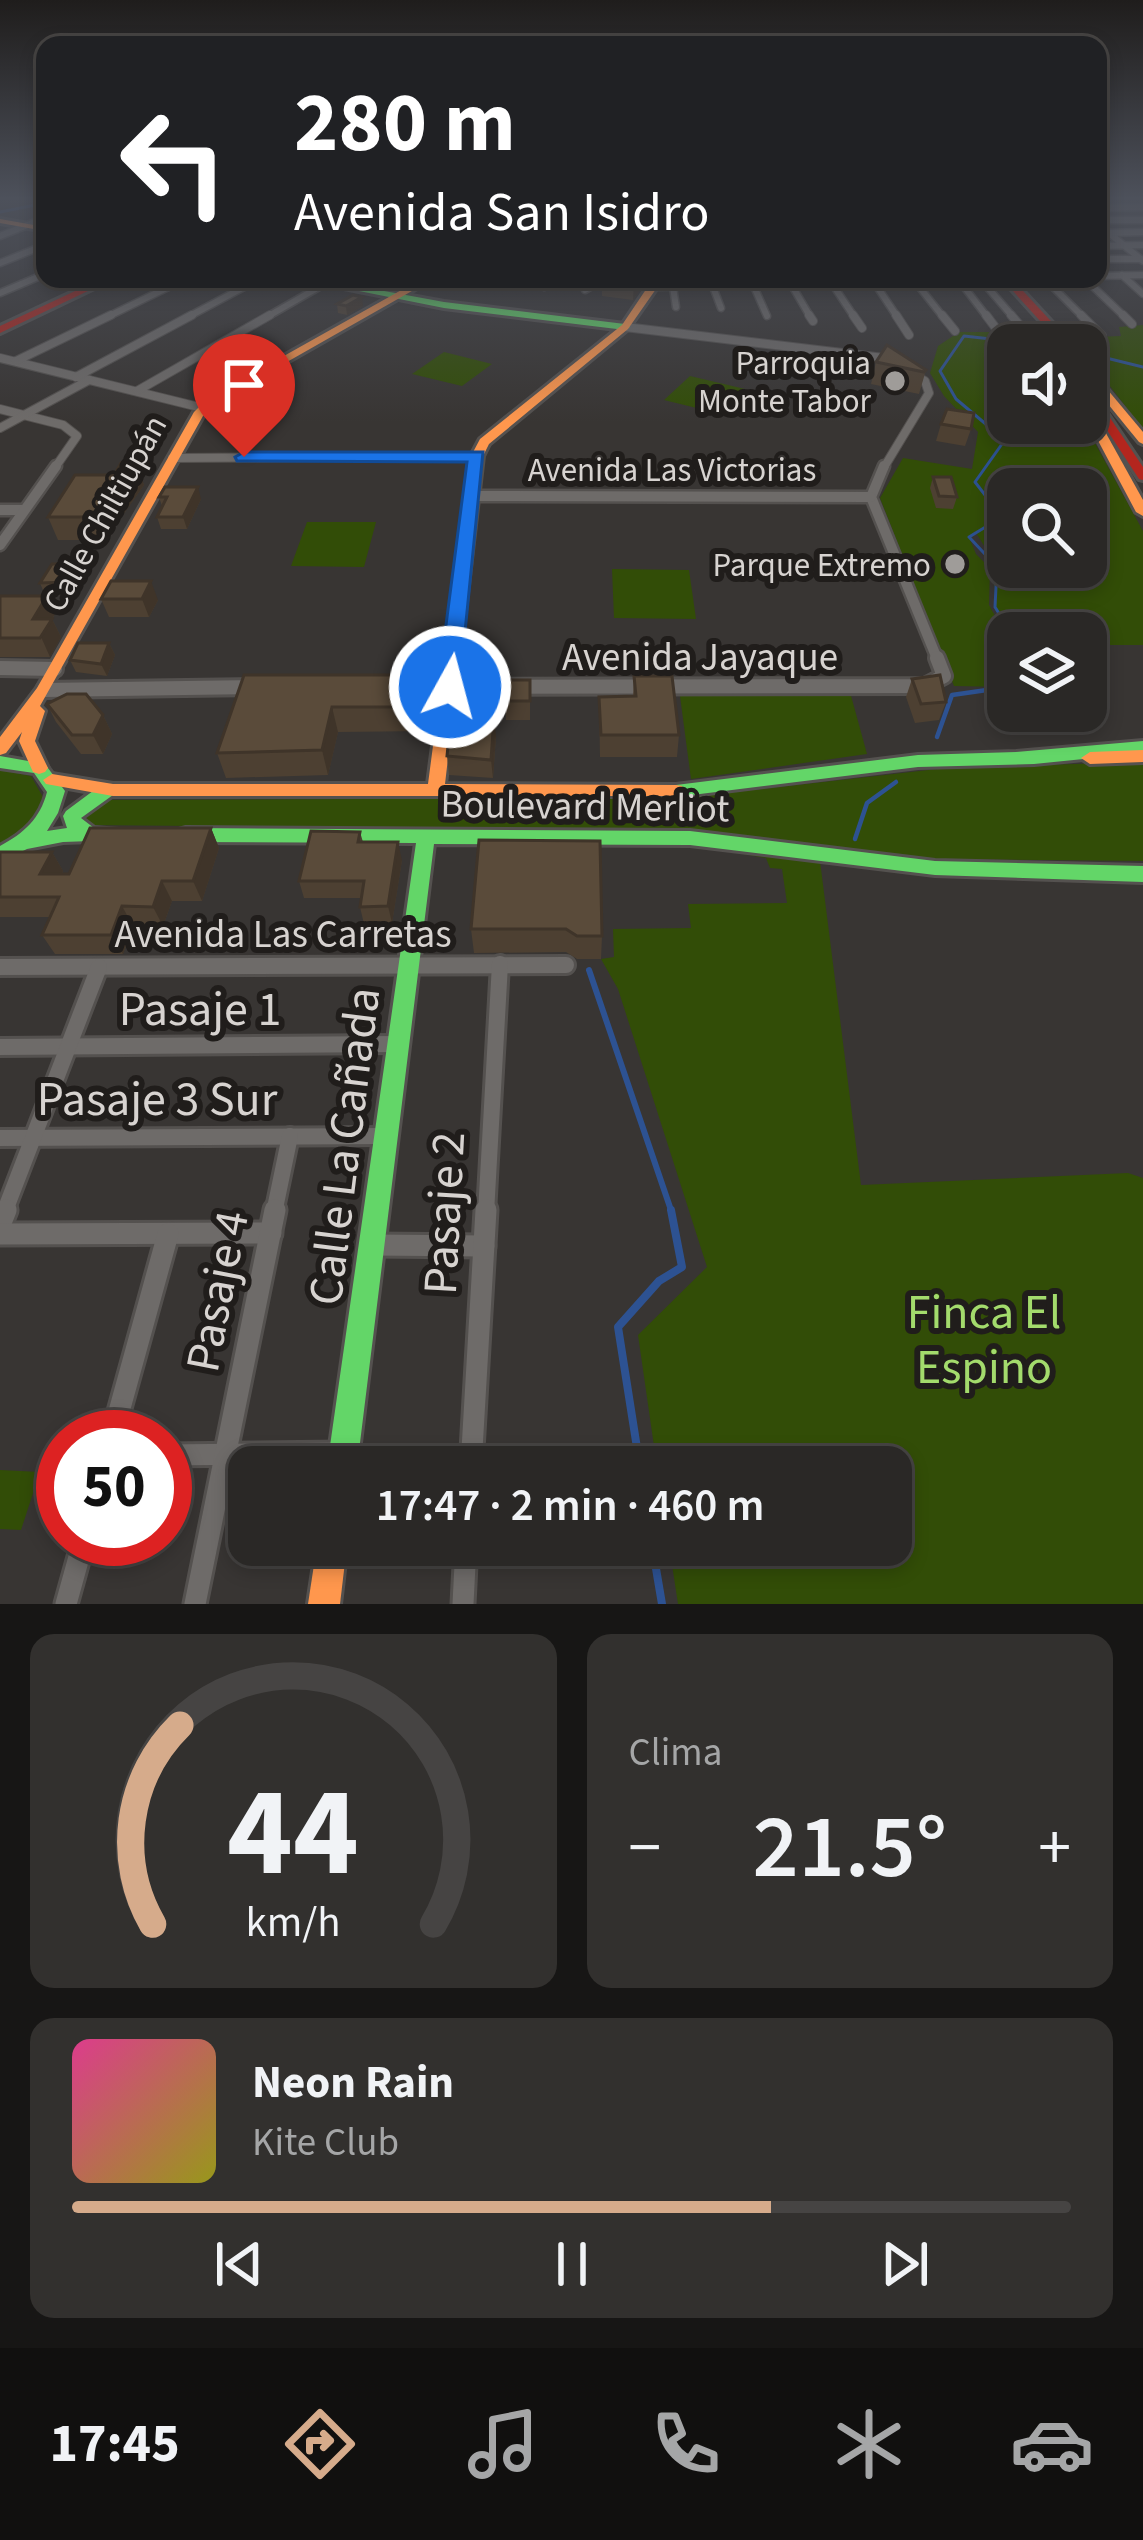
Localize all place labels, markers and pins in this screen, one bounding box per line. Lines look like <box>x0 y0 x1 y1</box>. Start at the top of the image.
pin <box>193 334 295 457</box>
place label: Parroquia Monte Tabor <box>698 340 872 425</box>
marker: Parroquia Monte Tabor <box>882 368 908 394</box>
place label: Parque Extremo <box>713 542 931 589</box>
marker: Parque Extremo <box>942 551 968 577</box>

